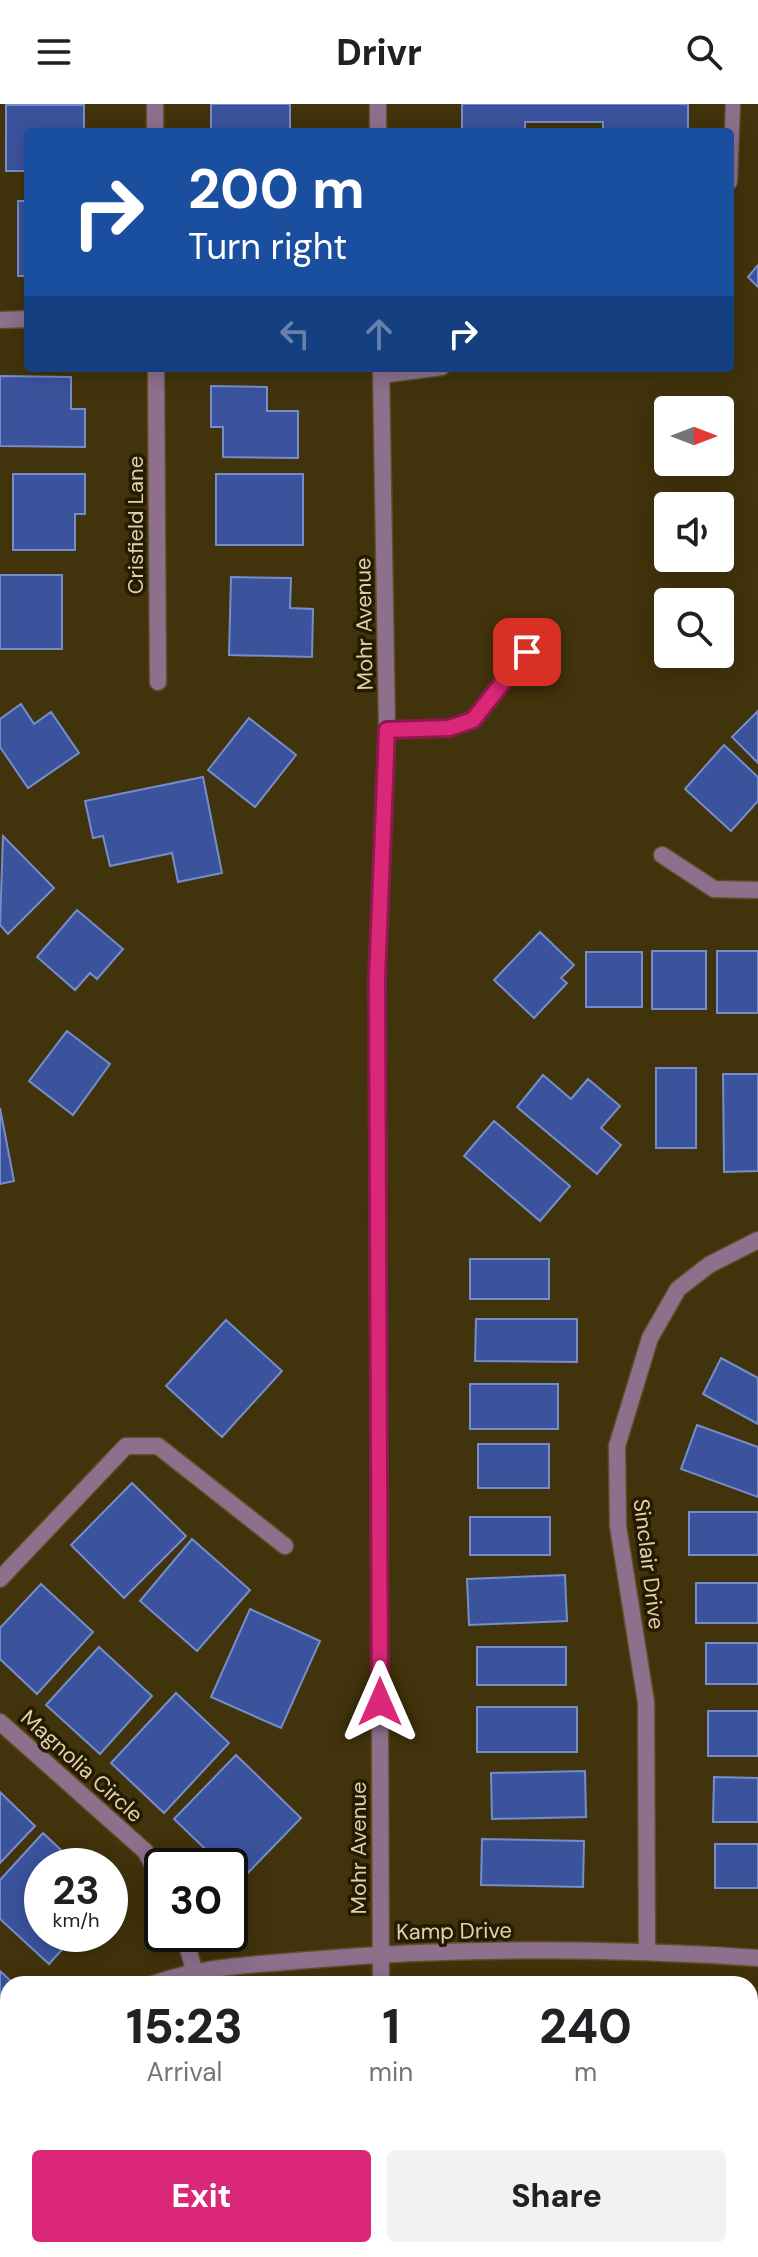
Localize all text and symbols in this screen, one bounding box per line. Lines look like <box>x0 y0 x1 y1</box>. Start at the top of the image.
text: Drivr <box>336 29 422 76</box>
icon: menu <box>32 30 76 74</box>
icon: search <box>682 30 726 74</box>
text: 200 m <box>188 152 365 225</box>
icon: right <box>56 160 160 264</box>
text: Turn right <box>188 223 347 270</box>
icon: left <box>273 312 317 356</box>
icon: ahead <box>357 312 401 356</box>
icon: right <box>441 312 485 356</box>
north arrow <box>654 396 734 476</box>
map controls <box>654 396 734 668</box>
street label: Crisfield Lane <box>121 456 150 594</box>
button: sound <box>654 492 734 572</box>
street label: Mohr Avenue <box>348 557 380 691</box>
button: search <box>654 588 734 668</box>
pin <box>493 618 561 686</box>
icon: arrive <box>505 630 549 674</box>
street label: Sinclair Drive <box>627 1497 671 1631</box>
position arrow <box>338 1660 422 1744</box>
street label: Magnolia Circle <box>15 1703 149 1829</box>
street label: Mohr Avenue <box>344 1782 373 1914</box>
speed limit sign: 30 <box>144 1848 248 1952</box>
text: 23 <box>52 1864 100 1916</box>
text: km/h <box>52 1907 100 1933</box>
street label: Kamp Drive <box>396 1915 512 1947</box>
text: 15:23 <box>126 1995 243 2058</box>
text: 1 <box>382 1995 400 2058</box>
text: 240 <box>539 1995 632 2058</box>
text: Arrival <box>147 2055 222 2089</box>
text: min <box>369 2055 413 2089</box>
text: m <box>574 2055 597 2089</box>
button: Exit <box>32 2150 371 2242</box>
button: Share <box>387 2150 726 2242</box>

